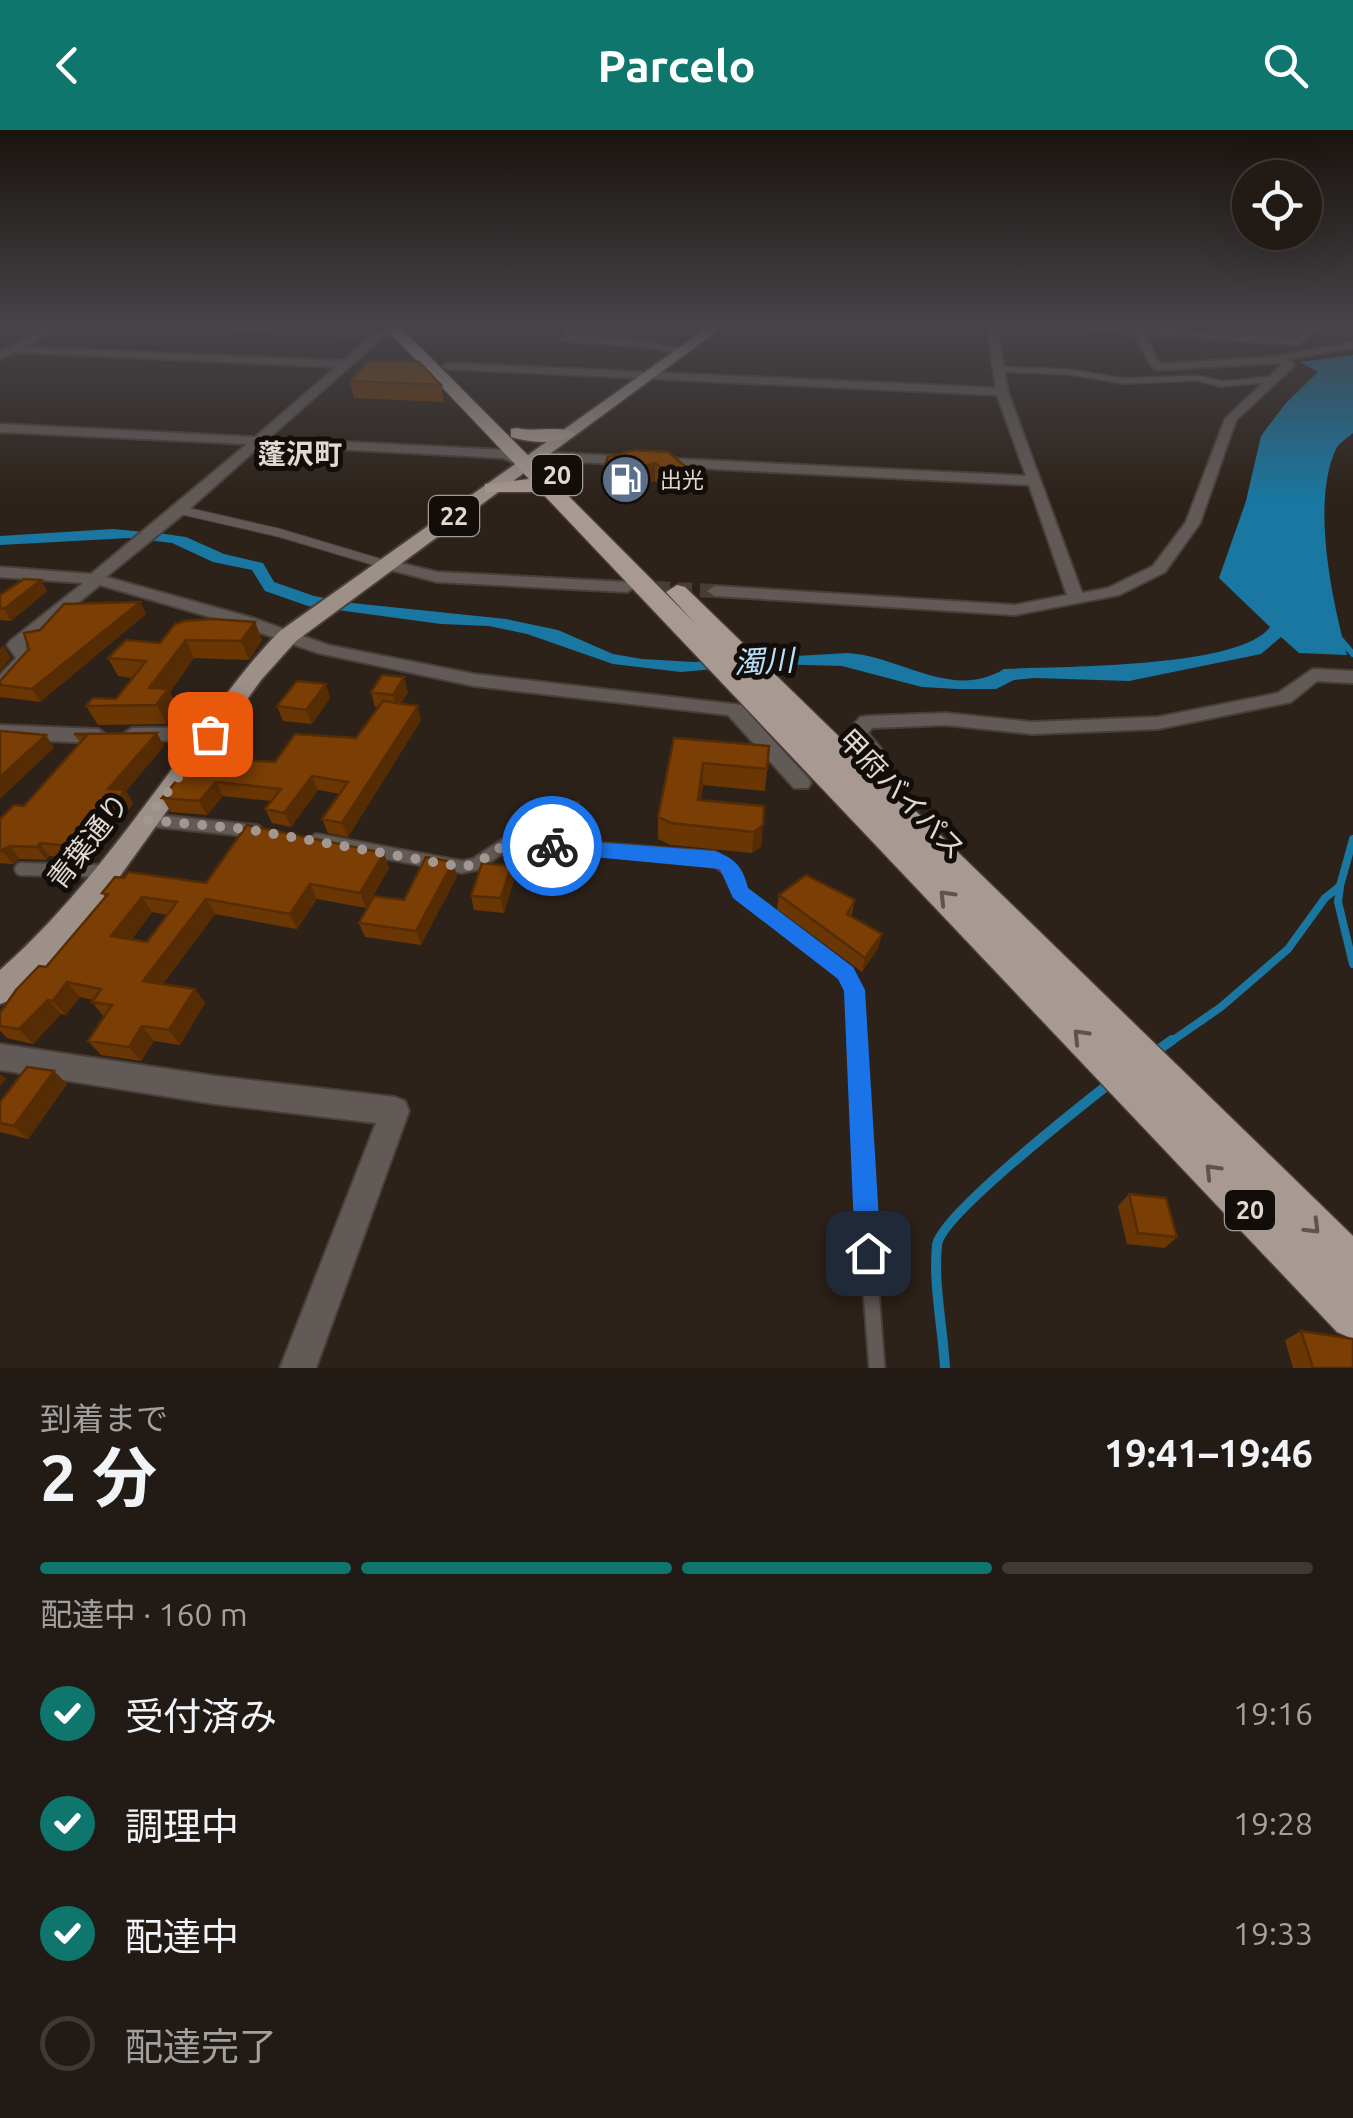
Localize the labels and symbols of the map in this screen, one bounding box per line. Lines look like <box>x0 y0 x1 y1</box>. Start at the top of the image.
district label: 蓬沢町 <box>258 438 342 469</box>
fuel station icon: 出光 <box>599 454 651 506</box>
road number: 20 <box>532 455 582 495</box>
place label: 出光 <box>660 467 704 492</box>
road number: 22 <box>429 496 479 536</box>
water label: 濁川 <box>733 642 798 680</box>
pin <box>168 692 253 777</box>
street label: 甲府バイパス <box>833 723 972 865</box>
street label: 青葉通り <box>41 787 134 894</box>
courier <box>502 796 602 896</box>
one-way arrow <box>940 890 958 909</box>
one-way arrow <box>1074 1029 1092 1047</box>
one-way arrow <box>1206 1164 1224 1183</box>
road number: 20 <box>1225 1190 1275 1230</box>
pin <box>826 1211 911 1296</box>
one-way arrow <box>1302 1215 1320 1233</box>

